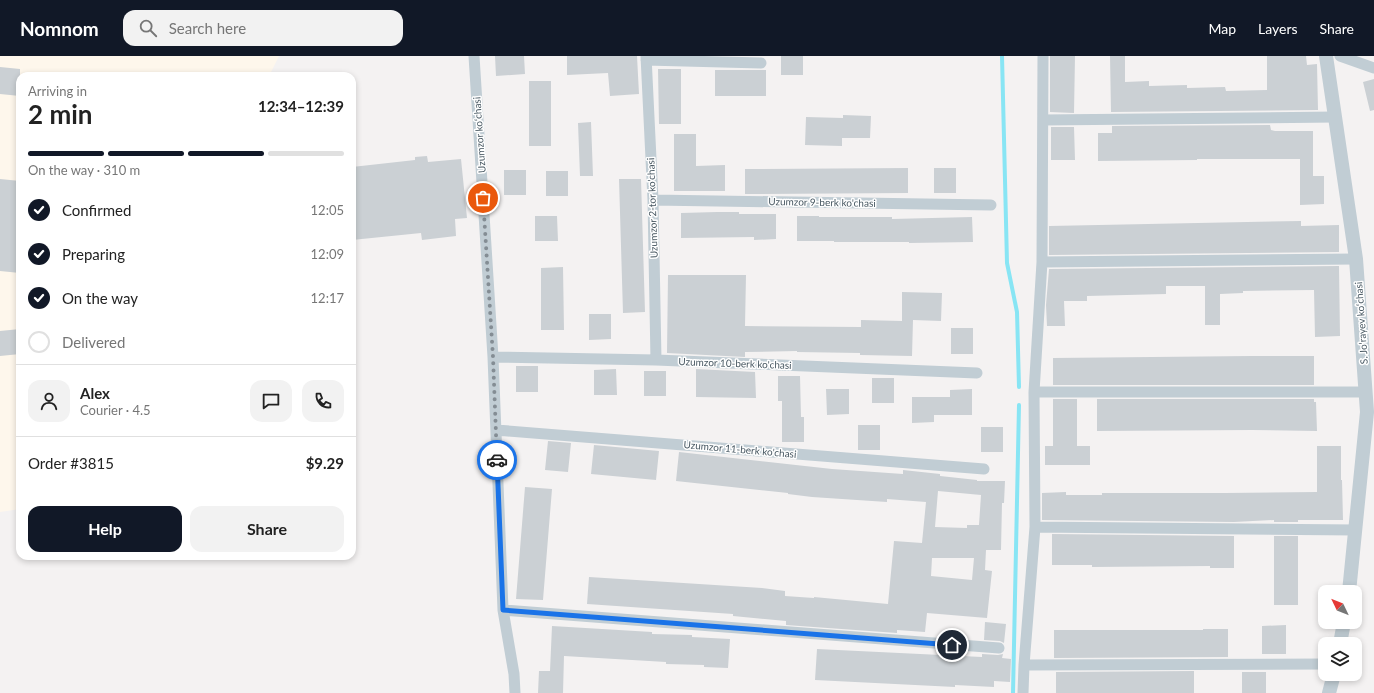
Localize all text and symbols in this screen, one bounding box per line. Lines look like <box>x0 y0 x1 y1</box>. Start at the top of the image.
search box <box>123 10 403 46</box>
text: Nomnom <box>20 17 99 40</box>
icon: search <box>137 17 159 39</box>
text: Search here <box>169 19 246 37</box>
text: Map <box>1208 20 1236 37</box>
text: Layers <box>1258 20 1298 37</box>
text: Share <box>1320 20 1354 37</box>
text: Arriving in <box>28 83 87 99</box>
text: 12:34–12:39 <box>258 97 344 115</box>
street label: Uzumzor koʻchasi <box>470 97 488 173</box>
text: 2 min <box>28 98 92 130</box>
street label: Uzumzor 2-tor ko'chasi <box>644 158 660 258</box>
text: On the way · 310 m <box>28 162 140 178</box>
pin <box>466 181 500 215</box>
icon: bag <box>472 187 494 209</box>
street label: Uzumzor 9-berk ko'chasi <box>768 195 876 209</box>
icon: check <box>28 199 50 221</box>
text: Confirmed <box>62 201 131 219</box>
text: 12:05 <box>311 202 344 218</box>
icon: check <box>28 243 50 265</box>
text: Preparing <box>62 245 125 263</box>
text: 12:09 <box>311 246 344 262</box>
street label: S. Joʻrayev koʻchasi <box>1352 281 1370 365</box>
icon: check <box>28 287 50 309</box>
text: On the way <box>62 289 138 307</box>
text: 12:17 <box>311 290 344 306</box>
text: Delivered <box>62 333 125 351</box>
street label: Uzumzor 10-berk ko'chasi <box>678 355 792 371</box>
button: person <box>28 380 70 422</box>
button: chat <box>250 380 292 422</box>
button: phone <box>302 380 344 422</box>
text: Alex <box>80 384 110 402</box>
text: Courier · 4.5 <box>80 402 151 418</box>
street label: Uzumzor 11-berk ko'chasi <box>683 438 797 460</box>
courier <box>477 440 517 480</box>
icon: car <box>486 449 508 471</box>
text: Order #3815 <box>28 454 114 472</box>
text: $9.29 <box>306 454 344 472</box>
button: Help <box>28 506 182 552</box>
button: Share <box>190 506 344 552</box>
north arrow <box>1318 585 1362 629</box>
map controls <box>1318 585 1362 681</box>
pin <box>935 628 969 662</box>
icon: home <box>941 634 963 656</box>
button: layers <box>1318 637 1362 681</box>

